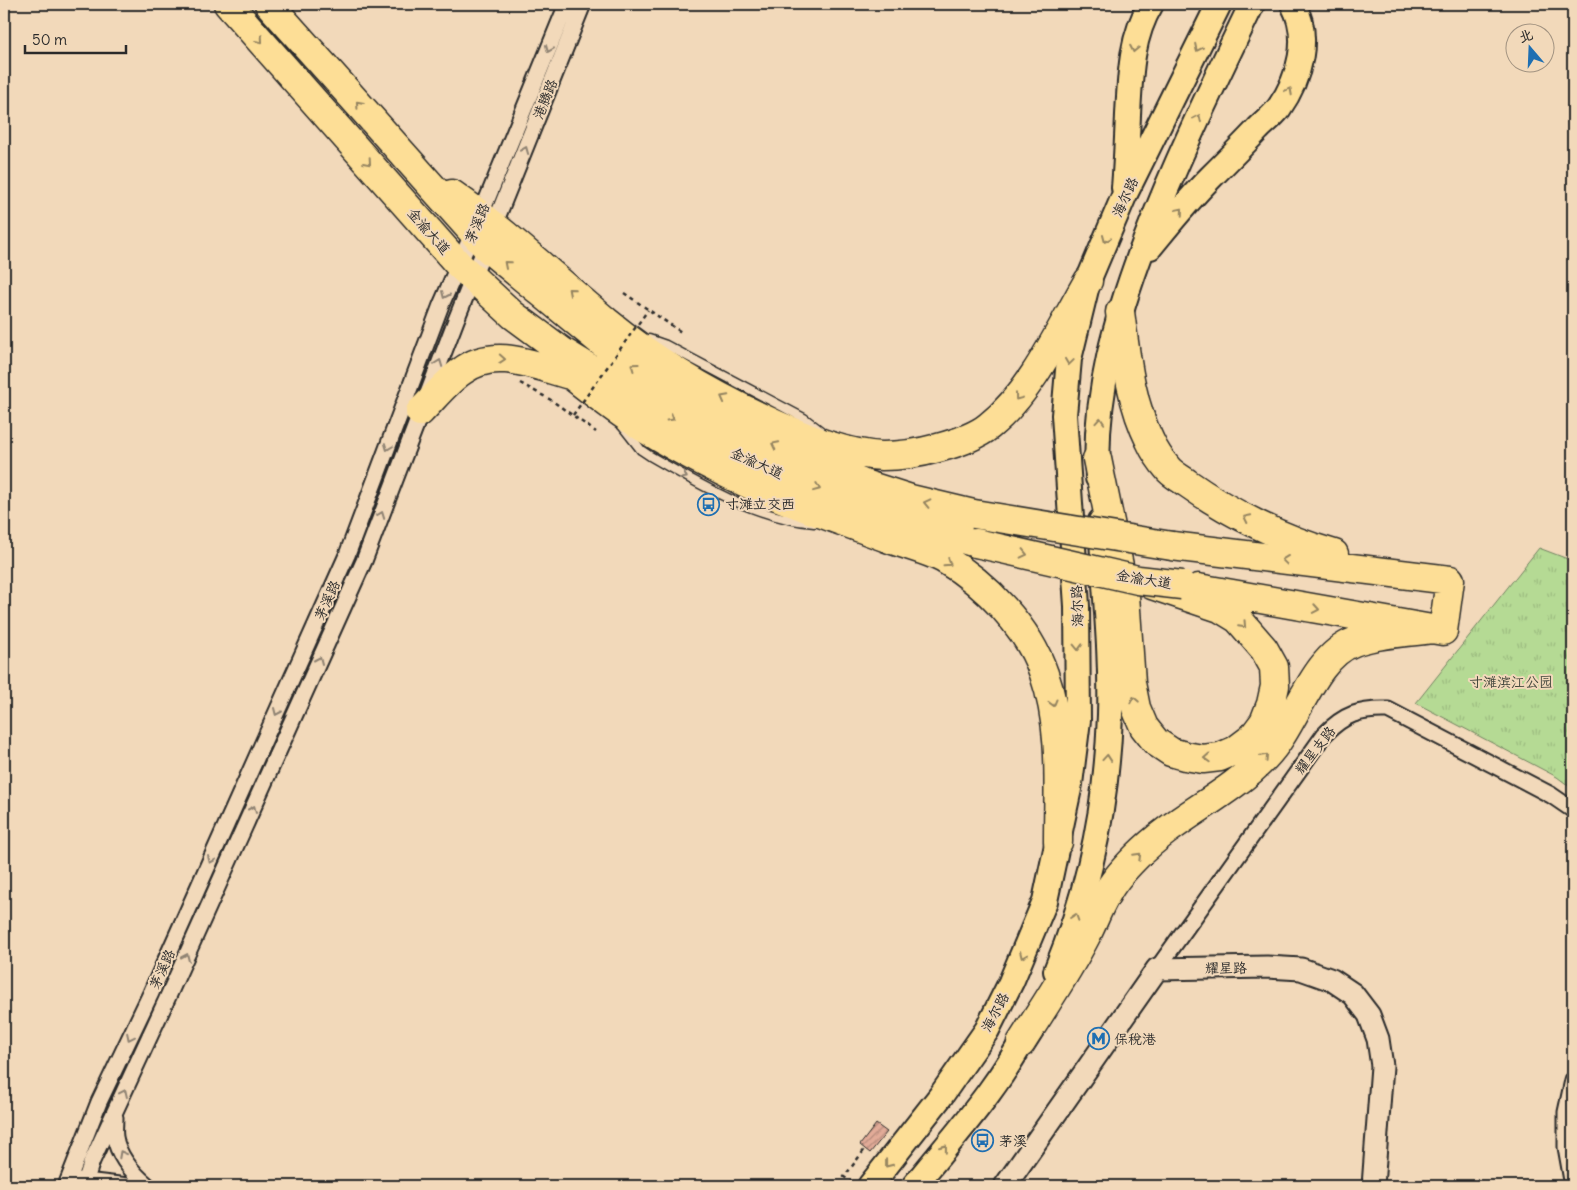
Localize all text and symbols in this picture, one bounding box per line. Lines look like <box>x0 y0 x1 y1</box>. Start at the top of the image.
scale bar <box>25 22 126 54</box>
north arrow <box>1504 22 1554 72</box>
text: 北 <box>1516 25 1535 46</box>
text: 50 m <box>32 30 67 49</box>
one-way arrow <box>254 35 263 44</box>
one-way arrow <box>1194 42 1204 51</box>
one-way arrow <box>544 44 555 53</box>
one-way arrow <box>1130 44 1140 53</box>
street label: 港腾路 <box>529 76 561 122</box>
one-way arrow <box>1283 88 1293 97</box>
one-way arrow <box>355 101 364 110</box>
one-way arrow <box>1192 114 1202 123</box>
one-way arrow <box>519 146 529 155</box>
one-way arrow <box>362 156 371 165</box>
street label: 海尔路 <box>1108 174 1142 220</box>
street label: 茅溪路 <box>461 200 493 246</box>
street label: 金渝大道 <box>404 204 454 258</box>
one-way arrow <box>1174 208 1182 217</box>
one-way arrow <box>1102 234 1112 242</box>
one-way arrow <box>503 261 512 270</box>
one-way arrow <box>568 288 577 297</box>
one-way arrow <box>441 290 452 299</box>
one-way arrow <box>498 353 506 364</box>
one-way arrow <box>433 359 443 368</box>
one-way arrow <box>1064 359 1075 367</box>
one-way arrow <box>630 363 639 372</box>
one-way arrow <box>1015 391 1023 400</box>
one-way arrow <box>721 394 730 404</box>
one-way arrow <box>666 411 675 421</box>
one-way arrow <box>1094 417 1105 425</box>
one-way arrow <box>771 441 780 451</box>
one-way arrow <box>384 443 394 451</box>
street label: 金渝大道 <box>728 443 786 483</box>
one-way arrow <box>679 470 688 480</box>
one-way arrow <box>812 482 821 493</box>
bus stop icon: 寸滩立交西 <box>697 492 721 516</box>
place label: 寸滩立交西 <box>725 495 795 513</box>
one-way arrow <box>922 498 931 509</box>
one-way arrow <box>375 511 385 520</box>
one-way arrow <box>1243 514 1252 524</box>
one-way arrow <box>1019 548 1028 559</box>
one-way arrow <box>1281 555 1289 565</box>
one-way arrow <box>942 557 952 566</box>
street label: 金渝大道 <box>1115 566 1173 592</box>
street label: 茅溪路 <box>310 577 344 623</box>
street label: 海尔路 <box>1067 585 1087 627</box>
one-way arrow <box>1312 603 1321 613</box>
one-way arrow <box>1237 619 1246 628</box>
one-way arrow <box>1073 643 1083 651</box>
one-way arrow <box>313 656 324 665</box>
park label: 寸滩滨江公园 <box>1469 673 1553 691</box>
one-way arrow <box>1130 695 1140 704</box>
one-way arrow <box>1047 698 1057 706</box>
one-way arrow <box>273 707 284 716</box>
street label: 耀星支路 <box>1291 722 1339 778</box>
one-way arrow <box>1202 752 1210 763</box>
one-way arrow <box>1259 753 1268 762</box>
one-way arrow <box>1101 754 1112 762</box>
one-way arrow <box>247 805 257 814</box>
one-way arrow <box>1132 853 1141 862</box>
one-way arrow <box>206 855 217 864</box>
one-way arrow <box>1070 914 1080 922</box>
street label: 茅溪路 <box>145 946 179 992</box>
one-way arrow <box>1018 950 1029 959</box>
one-way arrow <box>180 953 191 962</box>
street label: 耀星路 <box>1205 959 1247 977</box>
street label: 海尔路 <box>977 989 1013 1035</box>
metro station icon: 保税港 <box>1086 1027 1110 1051</box>
place label: 保税港 <box>1114 1030 1156 1048</box>
one-way arrow <box>126 1031 136 1040</box>
one-way arrow <box>117 1089 128 1098</box>
bus stop icon: 茅溪 <box>971 1129 995 1153</box>
place label: 茅溪 <box>999 1132 1027 1150</box>
one-way arrow <box>939 1145 948 1154</box>
one-way arrow <box>118 1150 128 1159</box>
one-way arrow <box>885 1158 893 1167</box>

